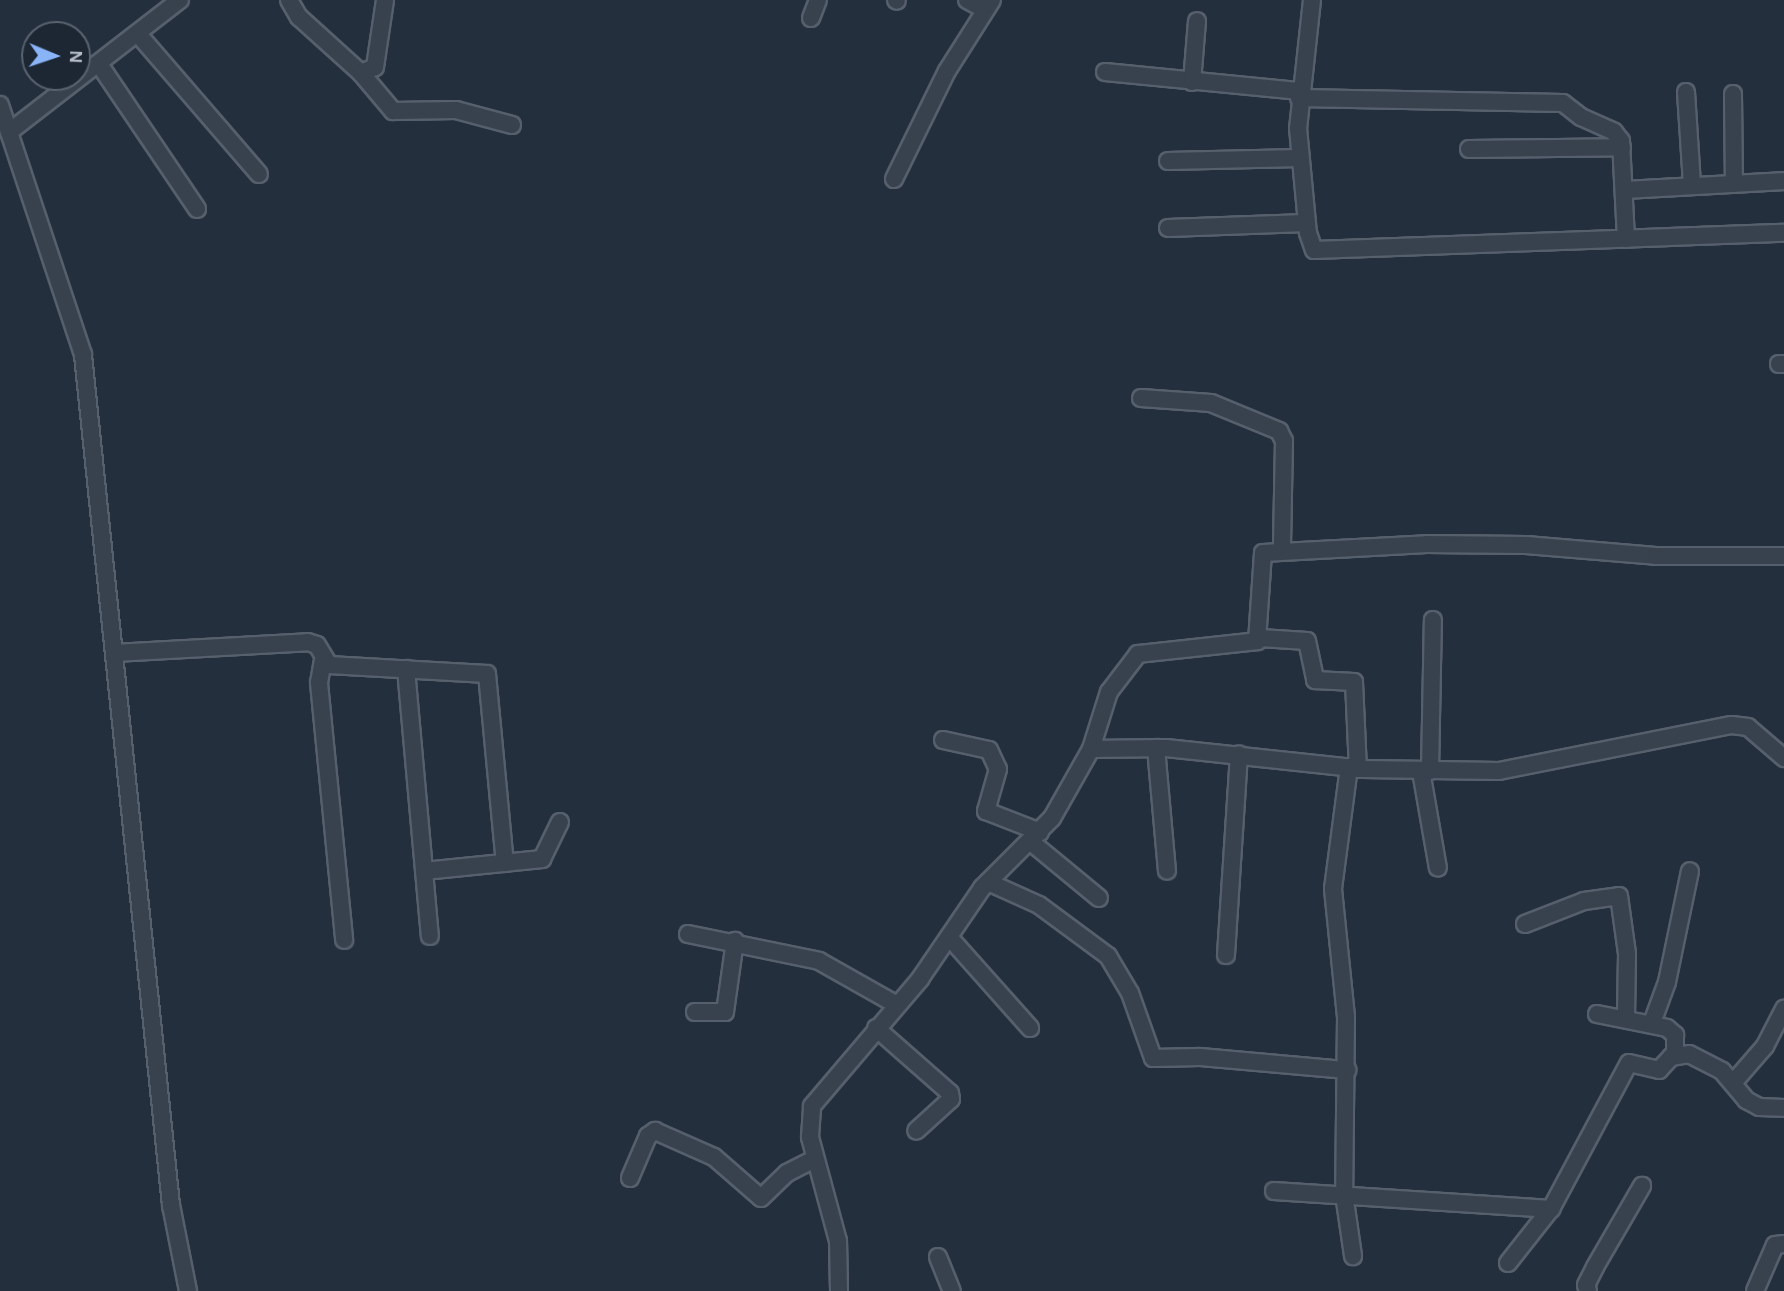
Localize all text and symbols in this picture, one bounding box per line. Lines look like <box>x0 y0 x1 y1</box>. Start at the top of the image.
north arrow <box>21 21 91 91</box>
text: N <box>66 50 85 64</box>

